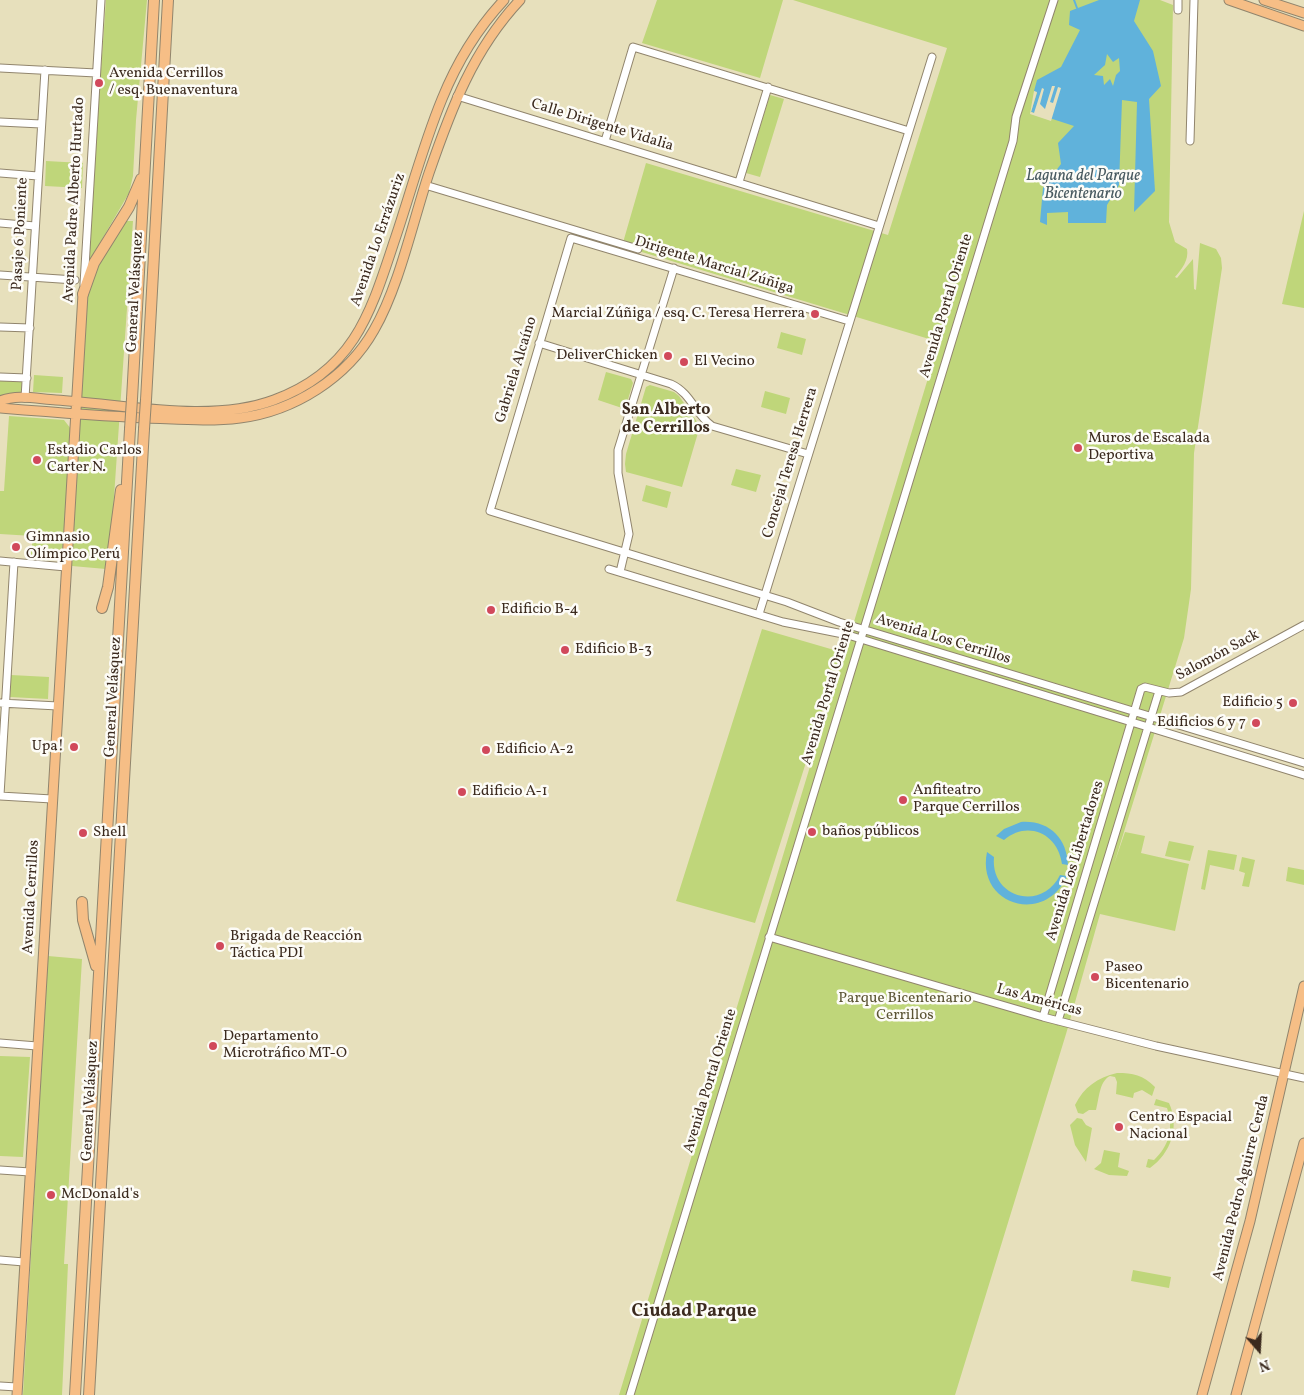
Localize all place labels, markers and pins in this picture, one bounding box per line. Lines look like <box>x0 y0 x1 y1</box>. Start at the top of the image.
place label: Avenida Cerrillos / esq. Buenaventura <box>109 65 238 100</box>
marker: Avenida Cerrillos / esq. Buenaventura <box>93 77 105 89</box>
place label: Marcial Zúñiga / esq. C. Teresa Herrera <box>552 305 805 323</box>
marker: Marcial Zúñiga / esq. C. Teresa Herrera <box>809 308 821 320</box>
place label: DeliverChicken <box>556 347 658 365</box>
marker: DeliverChicken <box>662 350 674 362</box>
place label: El Vecino <box>694 353 755 371</box>
marker: El Vecino <box>678 356 690 368</box>
place label: Muros de Escalada Deportiva <box>1088 430 1210 465</box>
place label: Estadio Carlos Carter N. <box>47 442 142 477</box>
marker: Muros de Escalada Deportiva <box>1072 442 1084 454</box>
marker: Estadio Carlos Carter N. <box>31 454 43 466</box>
place label: Gimnasio Olímpico Perú <box>26 529 120 564</box>
marker: Gimnasio Olímpico Perú <box>10 541 22 553</box>
place label: Edificio B-4 <box>501 601 578 619</box>
marker: Edificio B-4 <box>485 604 497 616</box>
place label: Edificio B-3 <box>575 641 652 659</box>
marker: Edificio B-3 <box>559 644 571 656</box>
place label: Edificio 5 <box>1222 694 1283 712</box>
marker: Edificio 5 <box>1287 697 1299 709</box>
place label: Edificios 6 y 7 <box>1157 714 1246 732</box>
marker: Edificios 6 y 7 <box>1250 717 1262 729</box>
place label: Upa! <box>32 738 64 756</box>
marker: Upa! <box>68 741 80 753</box>
place label: Edificio A-2 <box>496 741 574 759</box>
marker: Edificio A-2 <box>480 744 492 756</box>
place label: Anfiteatro Parque Cerrillos <box>913 782 1020 817</box>
place label: Edificio A-1 <box>472 783 548 801</box>
marker: Edificio A-1 <box>456 786 468 798</box>
marker: Anfiteatro Parque Cerrillos <box>897 794 909 806</box>
place label: baños públicos <box>822 823 919 841</box>
place label: Shell <box>93 824 126 842</box>
marker: baños públicos <box>806 826 818 838</box>
marker: Shell <box>77 827 89 839</box>
place label: Brigada de Reacción Táctica PDI <box>230 928 362 963</box>
marker: Brigada de Reacción Táctica PDI <box>214 940 226 952</box>
place label: Paseo Bicentenario <box>1105 959 1189 994</box>
marker: Paseo Bicentenario <box>1089 971 1101 983</box>
place label: Departamento Microtráfico MT-O <box>223 1028 347 1063</box>
marker: Departamento Microtráfico MT-O <box>207 1040 219 1052</box>
place label: Centro Espacial Nacional <box>1129 1109 1232 1144</box>
marker: Centro Espacial Nacional <box>1113 1121 1125 1133</box>
place label: McDonald's <box>61 1186 139 1204</box>
marker: McDonald's <box>45 1189 57 1201</box>

